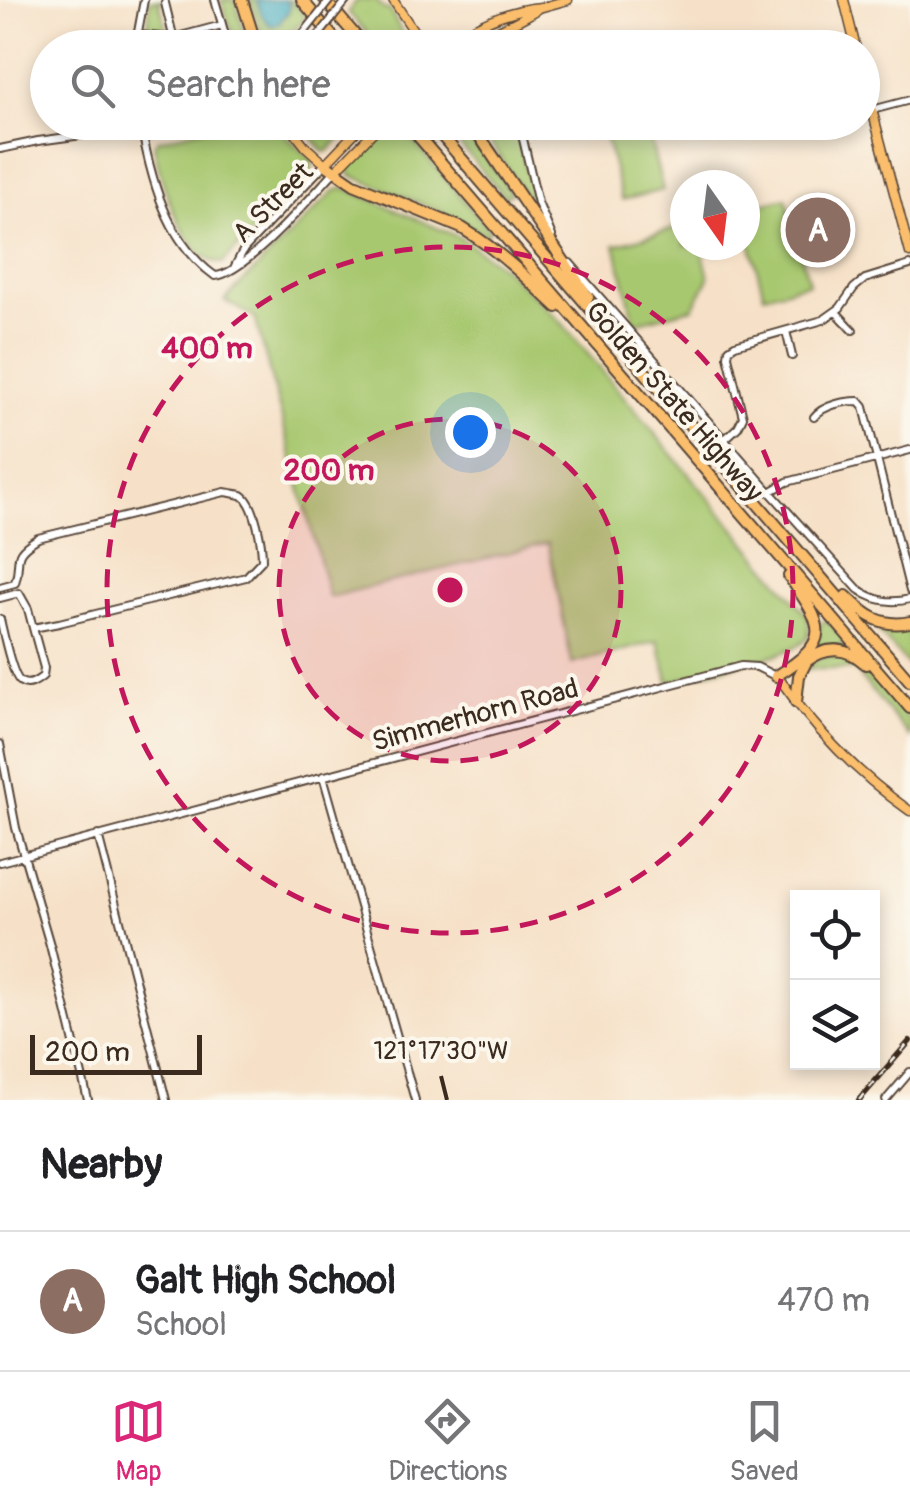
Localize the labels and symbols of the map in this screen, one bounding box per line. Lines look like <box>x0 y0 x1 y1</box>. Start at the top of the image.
street label: A Street <box>225 155 321 251</box>
north arrow <box>670 170 760 260</box>
pin: A <box>786 192 850 268</box>
street label: Golden State Highway <box>577 294 771 510</box>
text: 400 m <box>161 330 253 367</box>
your location <box>445 407 496 458</box>
text: 200 m <box>284 452 374 489</box>
centre of rings <box>432 572 468 608</box>
street label: Simmerhorn Road <box>368 671 582 760</box>
scale bar <box>30 1030 202 1074</box>
text: 121°17'30"W <box>374 1036 508 1067</box>

